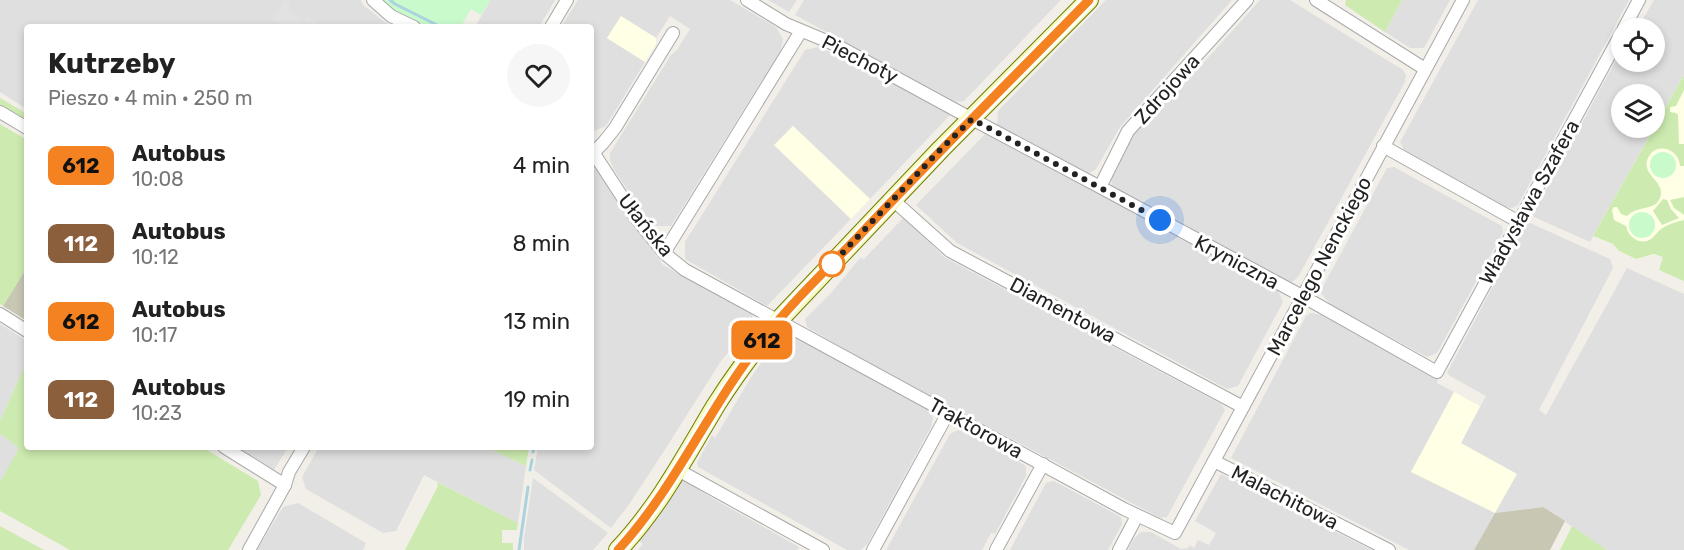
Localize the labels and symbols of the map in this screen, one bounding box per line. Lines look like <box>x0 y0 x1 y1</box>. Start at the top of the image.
street label: Piechoty <box>818 30 902 88</box>
street label: Zdrojowa <box>1129 49 1205 129</box>
street label: Władysława Szafera <box>1474 116 1584 288</box>
street label: Marcelego Nenckiego <box>1262 173 1376 359</box>
street label: Ułańska <box>613 189 679 261</box>
your location <box>1145 205 1175 235</box>
street label: Kryniczna <box>1191 230 1283 294</box>
unlabelled marker <box>819 251 845 277</box>
street label: Diamentowa <box>1006 272 1120 348</box>
line badge: 612 <box>728 320 796 360</box>
street label: Traktorowa <box>925 392 1027 464</box>
street label: Malachitowa <box>1228 460 1342 534</box>

